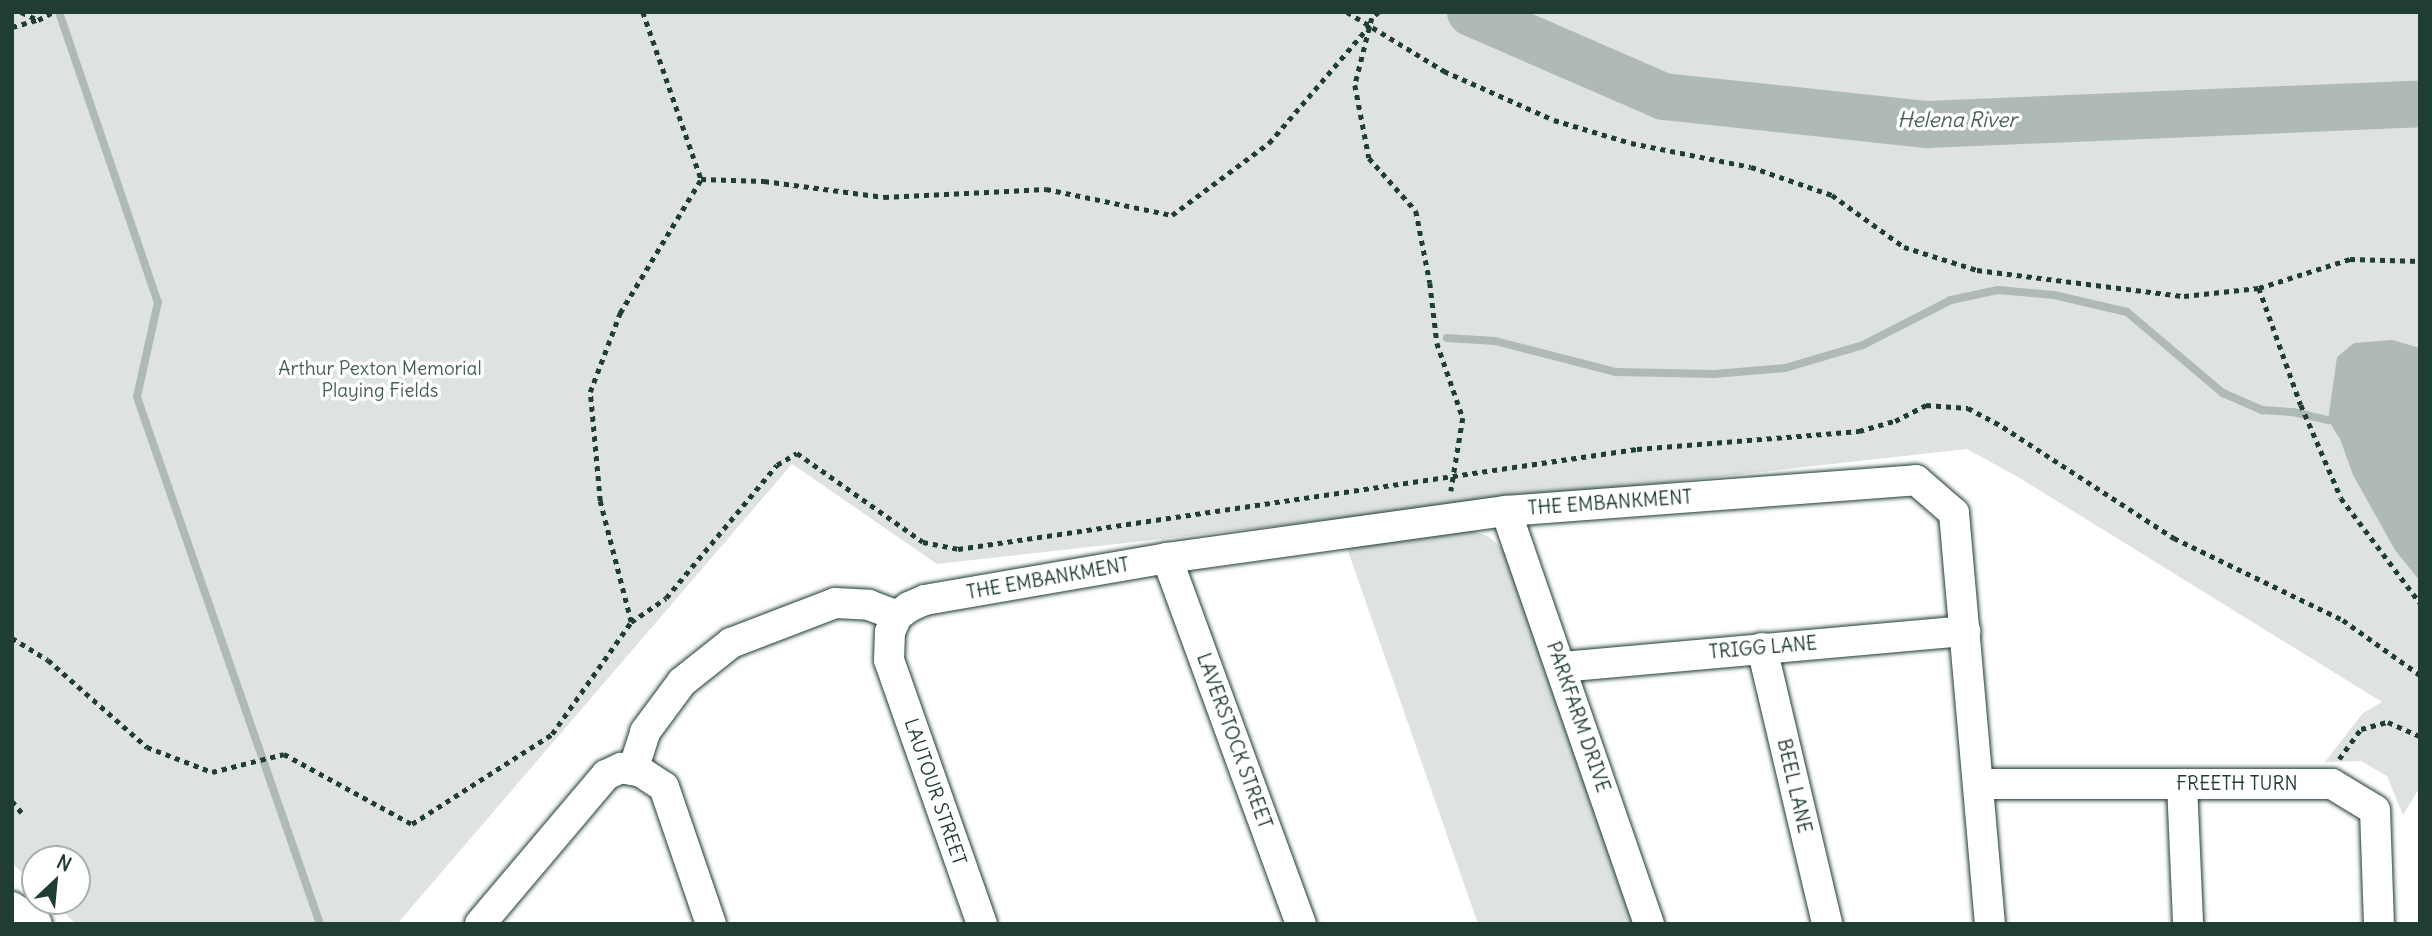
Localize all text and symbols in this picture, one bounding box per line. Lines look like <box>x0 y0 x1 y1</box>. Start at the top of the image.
water label: Helena River <box>1897 107 2017 133</box>
park label: Arthur Pexton Memorial Playing Fields <box>278 358 482 402</box>
street label: THE EMBANKMENT <box>1527 486 1693 520</box>
street label: THE EMBANKMENT <box>965 553 1131 605</box>
street label: TRIGG LANE <box>1708 632 1818 664</box>
street label: PARKFARM DRIVE <box>1542 639 1614 795</box>
street label: LAVERSTOCK STREET <box>1192 650 1276 832</box>
street label: LAUTOUR STREET <box>899 716 971 868</box>
street label: BEEL LANE <box>1772 736 1816 836</box>
street label: FREETH TURN <box>2176 773 2298 795</box>
north arrow <box>21 845 91 915</box>
text: N <box>53 849 75 877</box>

